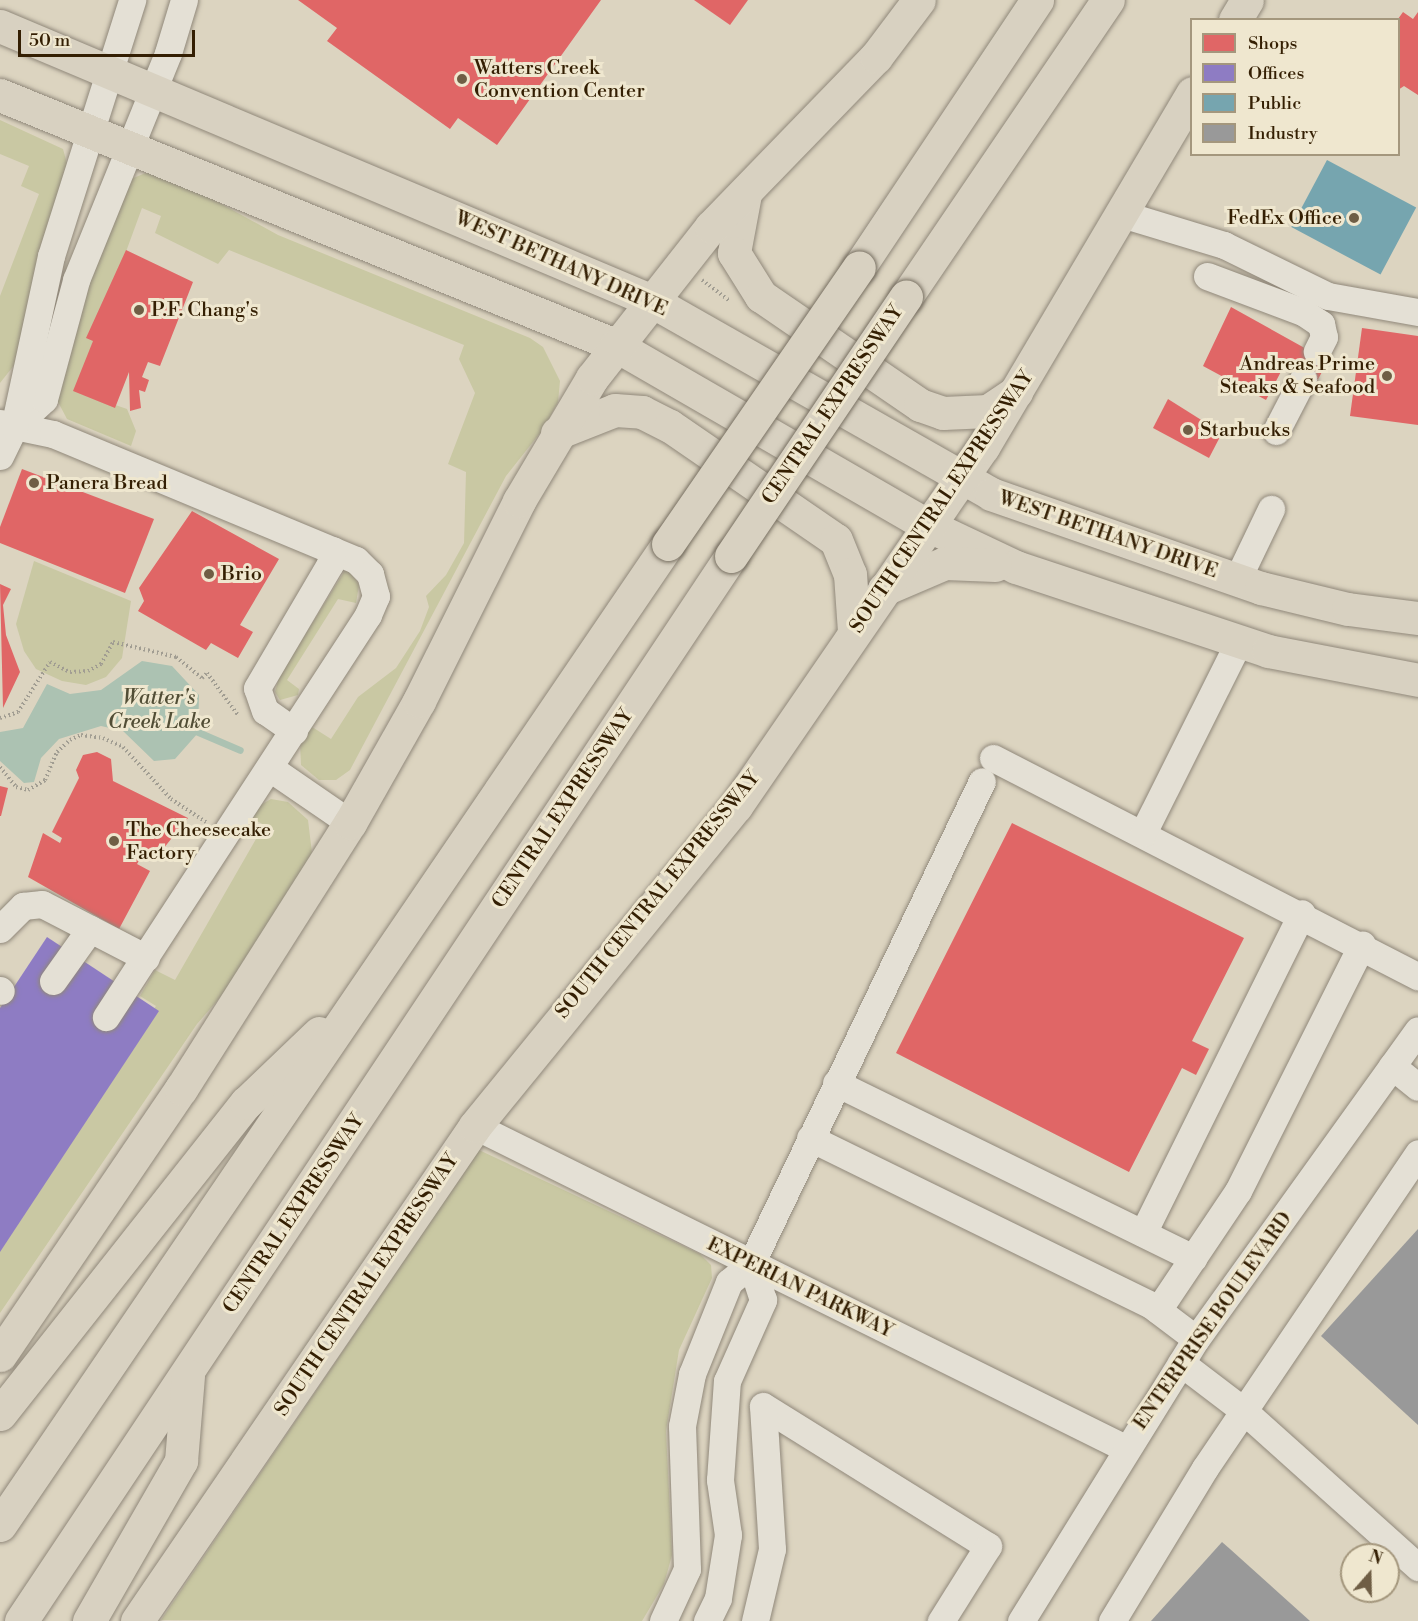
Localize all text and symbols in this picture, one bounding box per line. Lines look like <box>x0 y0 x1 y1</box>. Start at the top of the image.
scale bar <box>21 18 198 56</box>
legend <box>1190 18 1400 156</box>
text: 50 m <box>29 29 70 52</box>
text: Shops <box>1248 32 1297 55</box>
place label: Watters Creek Convention Center <box>474 56 645 103</box>
text: Offices <box>1248 62 1304 85</box>
marker: Watters Creek Convention Center <box>455 72 469 86</box>
text: Public <box>1248 92 1301 115</box>
text: Industry <box>1248 122 1318 145</box>
street label: WEST BETHANY DRIVE <box>451 206 671 322</box>
place label: FedEx Office <box>1227 206 1342 230</box>
marker: FedEx Office <box>1347 211 1361 225</box>
place label: P.F. Chang's <box>151 298 259 322</box>
street label: CENTRAL EXPRESSWAY <box>757 301 909 509</box>
marker: P.F. Chang's <box>132 303 146 317</box>
place label: Andreas Prime Steaks & Seafood <box>1220 352 1375 399</box>
street label: SOUTH CENTRAL EXPRESSWAY <box>845 366 1039 638</box>
marker: Andreas Prime Steaks & Seafood <box>1380 369 1394 383</box>
place label: Starbucks <box>1200 418 1290 442</box>
marker: Starbucks <box>1181 423 1195 437</box>
place label: Panera Bread <box>46 471 168 495</box>
marker: Panera Bread <box>27 476 41 490</box>
street label: WEST BETHANY DRIVE <box>995 486 1221 584</box>
place label: Brio <box>221 562 262 586</box>
marker: Brio <box>202 567 216 581</box>
water label: Watter's Creek Lake <box>108 685 210 735</box>
street label: CENTRAL EXPRESSWAY <box>487 705 639 913</box>
street label: SOUTH CENTRAL EXPRESSWAY <box>551 766 765 1024</box>
place label: The Cheesecake Factory <box>126 818 271 865</box>
marker: The Cheesecake Factory <box>107 834 121 848</box>
street label: CENTRAL EXPRESSWAY <box>218 1110 370 1318</box>
street label: SOUTH CENTRAL EXPRESSWAY <box>270 1149 464 1421</box>
street label: ENTERPRISE BOULEVARD <box>1129 1207 1297 1435</box>
street label: EXPERIAN PARKWAY <box>703 1232 897 1344</box>
north arrow <box>1340 1543 1400 1603</box>
text: N <box>1366 1546 1385 1570</box>

